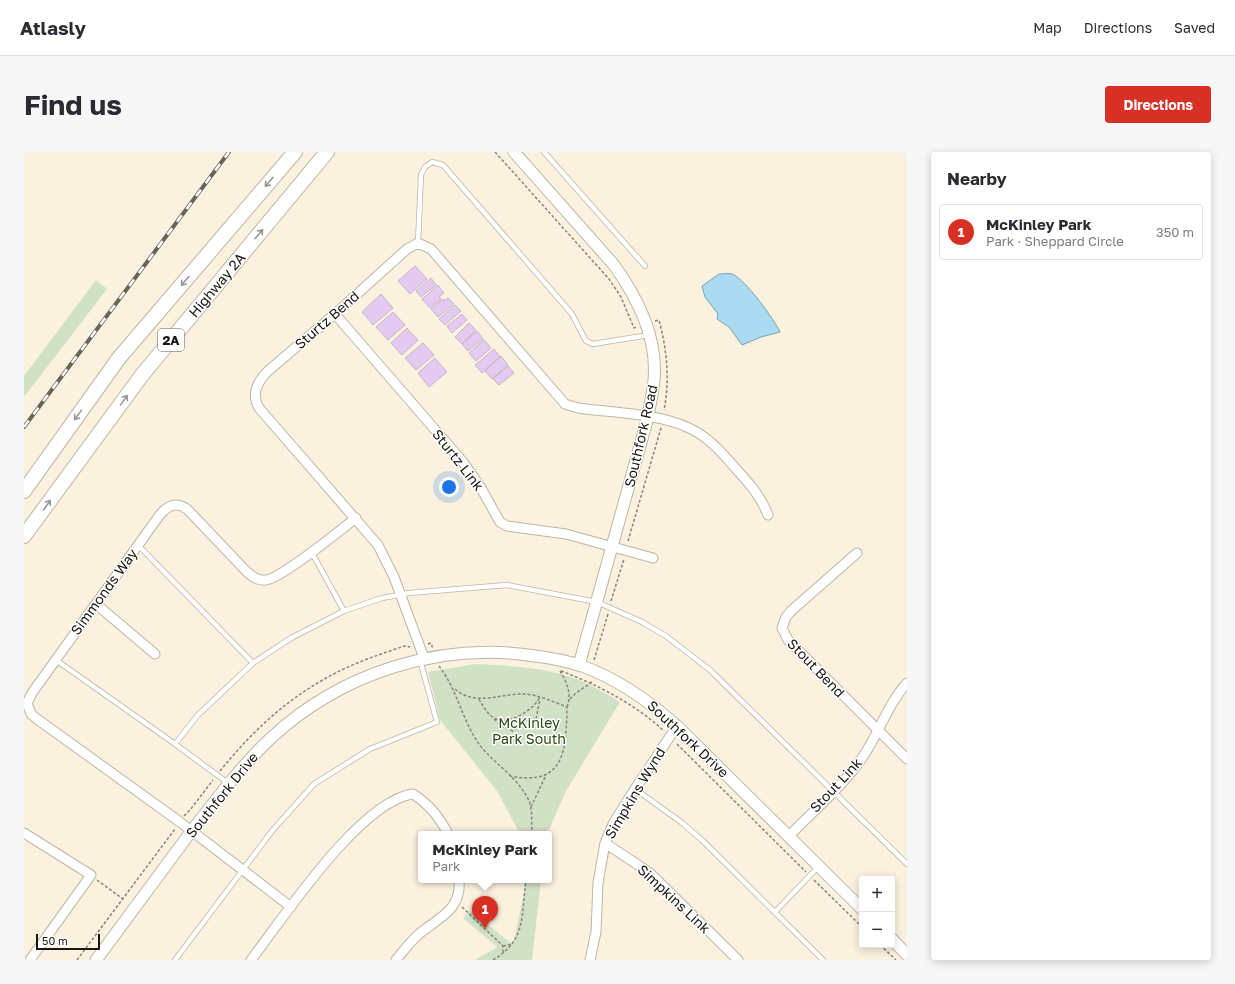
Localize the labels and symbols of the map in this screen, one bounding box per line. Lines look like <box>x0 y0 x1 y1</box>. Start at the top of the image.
one-way arrow <box>265 176 274 187</box>
one-way arrow <box>254 229 263 239</box>
street label: Highway 2A <box>185 248 249 320</box>
one-way arrow <box>181 275 190 286</box>
street label: Sturtz Bend <box>291 287 362 352</box>
road number: 2A <box>158 329 184 351</box>
street label: Southfork Road <box>620 383 661 489</box>
one-way arrow <box>120 395 128 406</box>
one-way arrow <box>74 409 82 420</box>
street label: Sturtz Link <box>429 426 488 494</box>
your location <box>439 477 459 497</box>
one-way arrow <box>43 500 51 511</box>
street label: Simmonds Way <box>67 545 141 638</box>
street label: Stout Bend <box>784 635 849 701</box>
street label: Southfork Drive <box>644 697 733 781</box>
park label: McKinley Park South <box>492 714 566 747</box>
street label: Simpkins Wynd <box>601 744 668 841</box>
street label: Southfork Drive <box>182 749 261 841</box>
street label: Stout Link <box>806 754 865 816</box>
street label: Simpkins Link <box>634 861 714 937</box>
pin: 1 <box>472 896 498 929</box>
scale bar <box>36 932 100 951</box>

